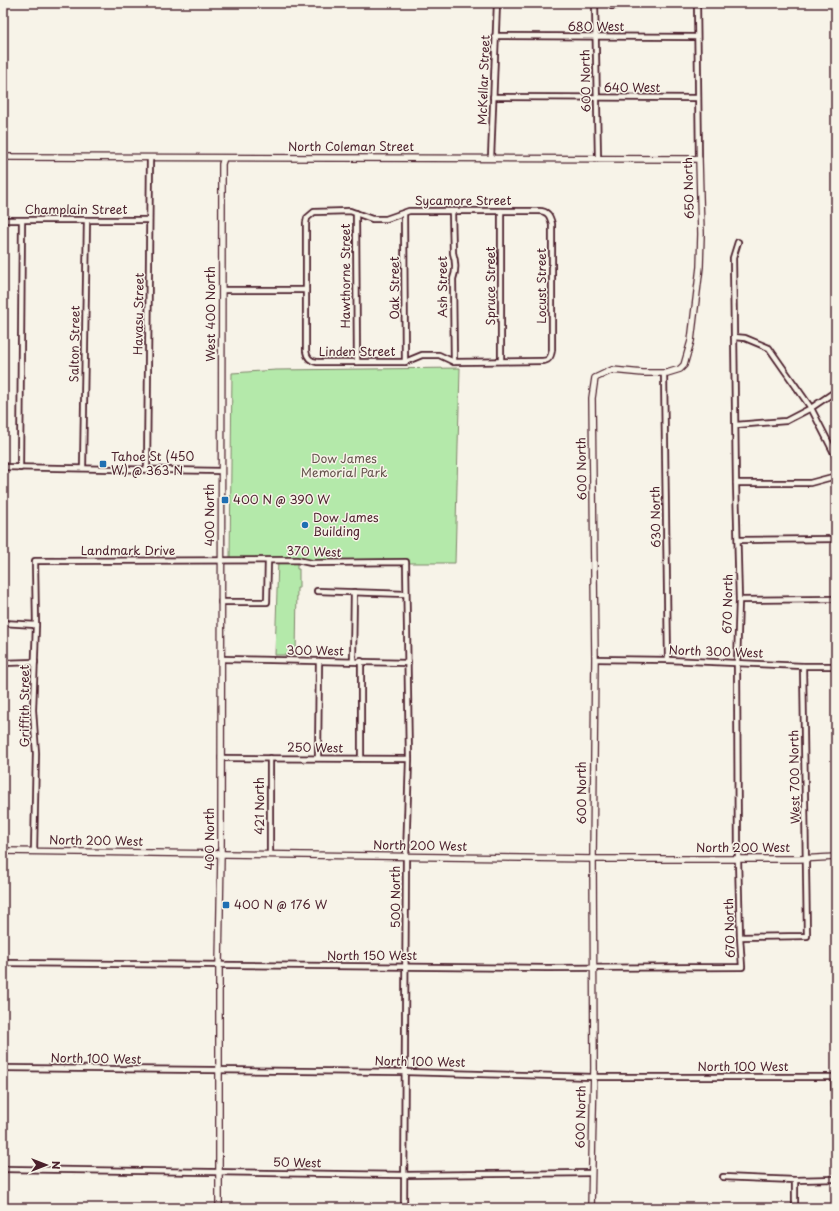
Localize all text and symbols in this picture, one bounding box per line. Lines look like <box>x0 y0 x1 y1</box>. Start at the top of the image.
street label: 680 West <box>568 17 624 35</box>
street label: McKellar Street <box>472 34 494 125</box>
street label: 600 North <box>575 49 595 113</box>
street label: 640 West <box>604 78 661 96</box>
street label: North Coleman Street <box>288 137 414 155</box>
street label: 650 North <box>678 157 698 219</box>
street label: Sycamore Street <box>415 191 511 209</box>
street label: Champlain Street <box>25 200 127 218</box>
street label: Hawthorne Street <box>336 223 354 329</box>
street label: Spruce Street <box>481 246 499 325</box>
street label: Locust Street <box>532 248 550 324</box>
street label: Oak Street <box>385 256 403 320</box>
street label: Ash Street <box>433 256 451 318</box>
street label: West 400 North <box>201 266 219 362</box>
street label: Havasu Street <box>128 273 148 355</box>
street label: Salton Street <box>64 305 84 383</box>
street label: Linden Street <box>319 342 395 360</box>
street label: 600 North <box>571 437 591 501</box>
place label: Tahoe St (450 W) @ 363 N <box>111 447 194 479</box>
park label: Dow James Memorial Park <box>301 449 387 481</box>
marker: Tahoe St (450 W) @ 363 N <box>98 459 108 469</box>
street label: 400 North <box>200 484 218 546</box>
street label: 630 North <box>645 486 665 548</box>
place label: 400 N @ 390 W <box>233 490 330 508</box>
marker: 400 N @ 390 W <box>220 495 230 505</box>
place label: Dow James Building <box>313 508 379 540</box>
marker: Dow James Building <box>300 520 310 530</box>
street label: Landmark Drive <box>81 541 176 559</box>
street label: 370 West <box>286 541 342 561</box>
street label: 670 North <box>717 574 737 634</box>
street label: 300 West <box>286 640 344 660</box>
street label: North 300 West <box>668 640 764 662</box>
street label: Griffith Street <box>15 665 33 747</box>
street label: West 700 North <box>784 730 804 824</box>
street label: 250 West <box>287 738 343 756</box>
street label: 600 North <box>572 761 590 825</box>
street label: 421 North <box>250 777 268 835</box>
street label: 400 North <box>200 808 218 870</box>
street label: North 200 West <box>49 830 143 850</box>
street label: North 200 West <box>373 835 467 855</box>
street label: North 200 West <box>696 838 790 856</box>
street label: 500 North <box>386 866 404 928</box>
place label: 400 N @ 176 W <box>234 895 328 913</box>
street label: 670 North <box>719 898 739 958</box>
marker: 400 N @ 176 W <box>221 900 231 910</box>
street label: North 150 West <box>327 946 417 964</box>
street label: North 100 West <box>50 1048 142 1068</box>
street label: North 100 West <box>374 1051 466 1071</box>
street label: North 100 West <box>698 1057 789 1075</box>
street label: 600 North <box>570 1085 590 1149</box>
north arrow <box>26 1145 66 1185</box>
street label: 50 West <box>273 1153 322 1171</box>
text: N <box>48 1161 65 1170</box>

